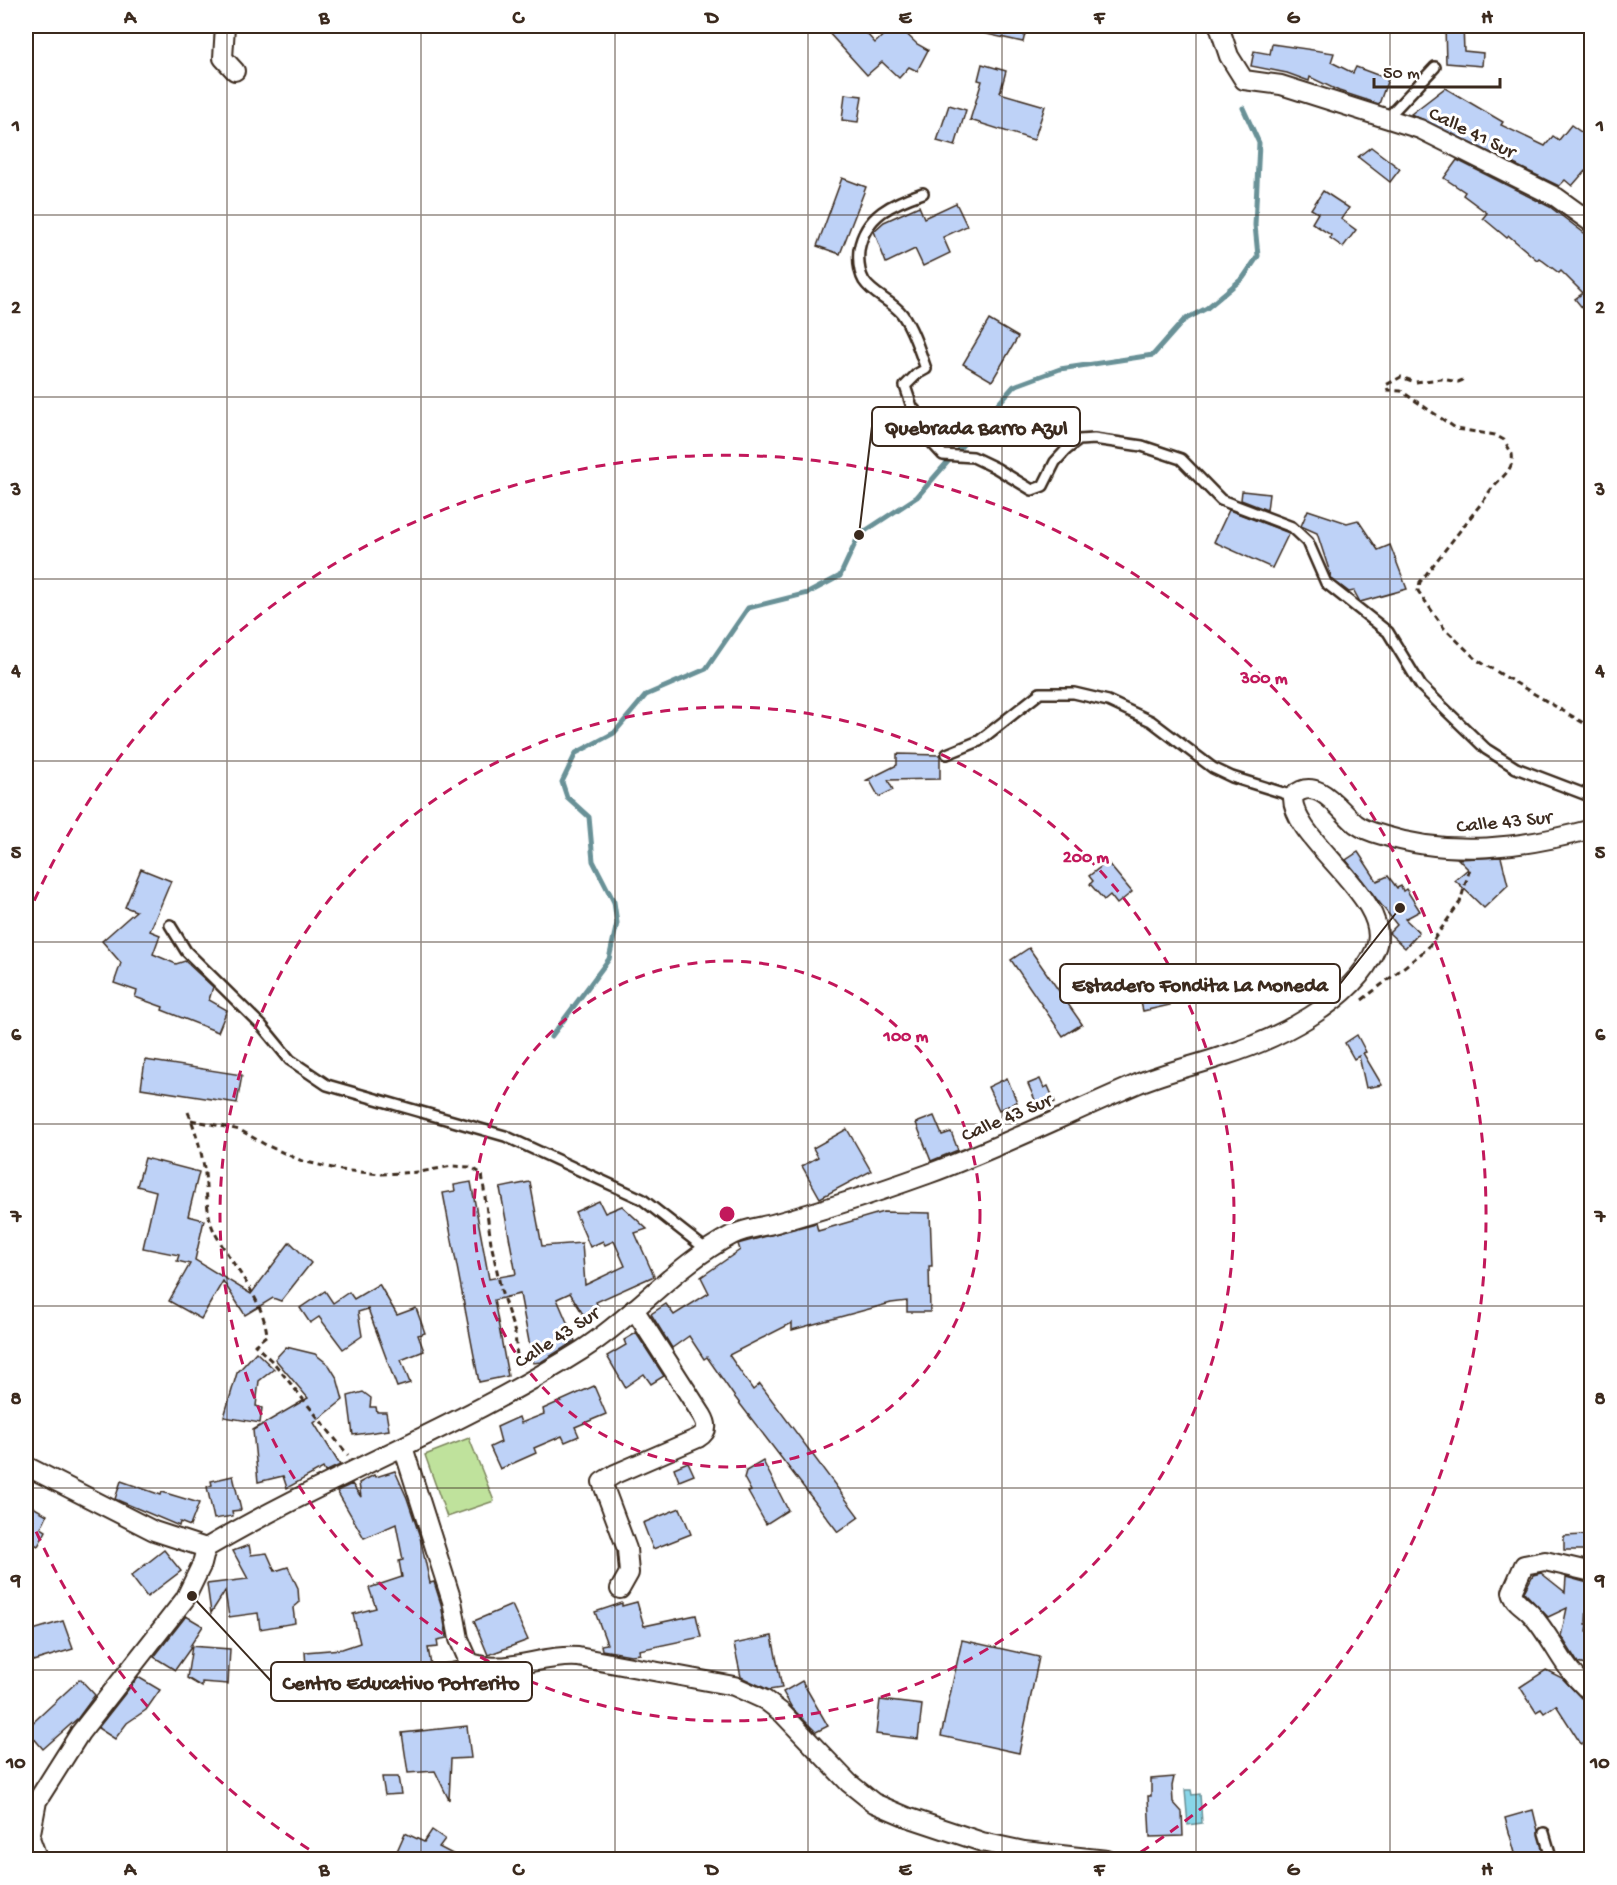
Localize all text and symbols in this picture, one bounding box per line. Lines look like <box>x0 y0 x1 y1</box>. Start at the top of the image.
text: A <box>123 8 138 31</box>
text: B <box>318 8 330 31</box>
text: C <box>512 8 526 31</box>
text: D <box>703 8 719 31</box>
text: E <box>899 8 913 31</box>
text: F <box>1093 8 1106 31</box>
text: G <box>1287 8 1301 31</box>
text: H <box>1481 8 1493 31</box>
scale bar <box>1374 51 1500 89</box>
text: 50 m <box>1383 64 1420 85</box>
street label: Calle 41 Sur <box>1424 103 1520 166</box>
text: 1 <box>11 116 20 139</box>
text: 1 <box>1595 116 1604 139</box>
text: 2 <box>11 298 21 321</box>
text: 2 <box>1595 298 1605 321</box>
callout: Quebrada Barro Azul <box>872 407 1080 446</box>
text: Quebrada Barro Azul <box>884 418 1068 443</box>
text: 3 <box>10 480 21 503</box>
text: 3 <box>1594 480 1605 503</box>
text: 4 <box>10 661 21 684</box>
text: 4 <box>1594 661 1605 684</box>
text: 300 m <box>1240 669 1288 690</box>
street label: Calle 43 Sur <box>1455 807 1555 840</box>
text: 5 <box>11 843 22 866</box>
text: 5 <box>1595 843 1606 866</box>
text: 200 m <box>1063 848 1109 869</box>
callout: Estadero Fondita La Moneda <box>1060 964 1340 1003</box>
text: Estadero Fondita La Moneda <box>1072 975 1329 1000</box>
text: 6 <box>11 1025 22 1048</box>
text: 6 <box>1595 1025 1606 1048</box>
text: 100 m <box>883 1027 929 1048</box>
street label: Calle 43 Sur <box>959 1089 1058 1149</box>
centre of rings <box>717 1204 737 1224</box>
text: 7 <box>10 1207 23 1230</box>
text: 7 <box>1594 1207 1607 1230</box>
street label: Calle 43 Sur <box>511 1302 606 1375</box>
text: 8 <box>11 1389 22 1412</box>
text: 8 <box>1595 1389 1606 1412</box>
text: 9 <box>10 1571 21 1594</box>
text: 9 <box>1594 1571 1605 1594</box>
callout: Centro Educativo Potrerito <box>271 1662 532 1701</box>
text: Centro Educativo Potrerito <box>281 1673 520 1698</box>
text: 10 <box>5 1753 26 1776</box>
text: 10 <box>1589 1753 1610 1776</box>
text: A <box>123 1860 138 1883</box>
text: B <box>318 1860 330 1883</box>
text: C <box>512 1860 526 1883</box>
text: D <box>703 1860 719 1883</box>
text: E <box>899 1860 913 1883</box>
text: F <box>1093 1860 1106 1883</box>
text: G <box>1287 1860 1301 1883</box>
text: H <box>1481 1860 1493 1883</box>

